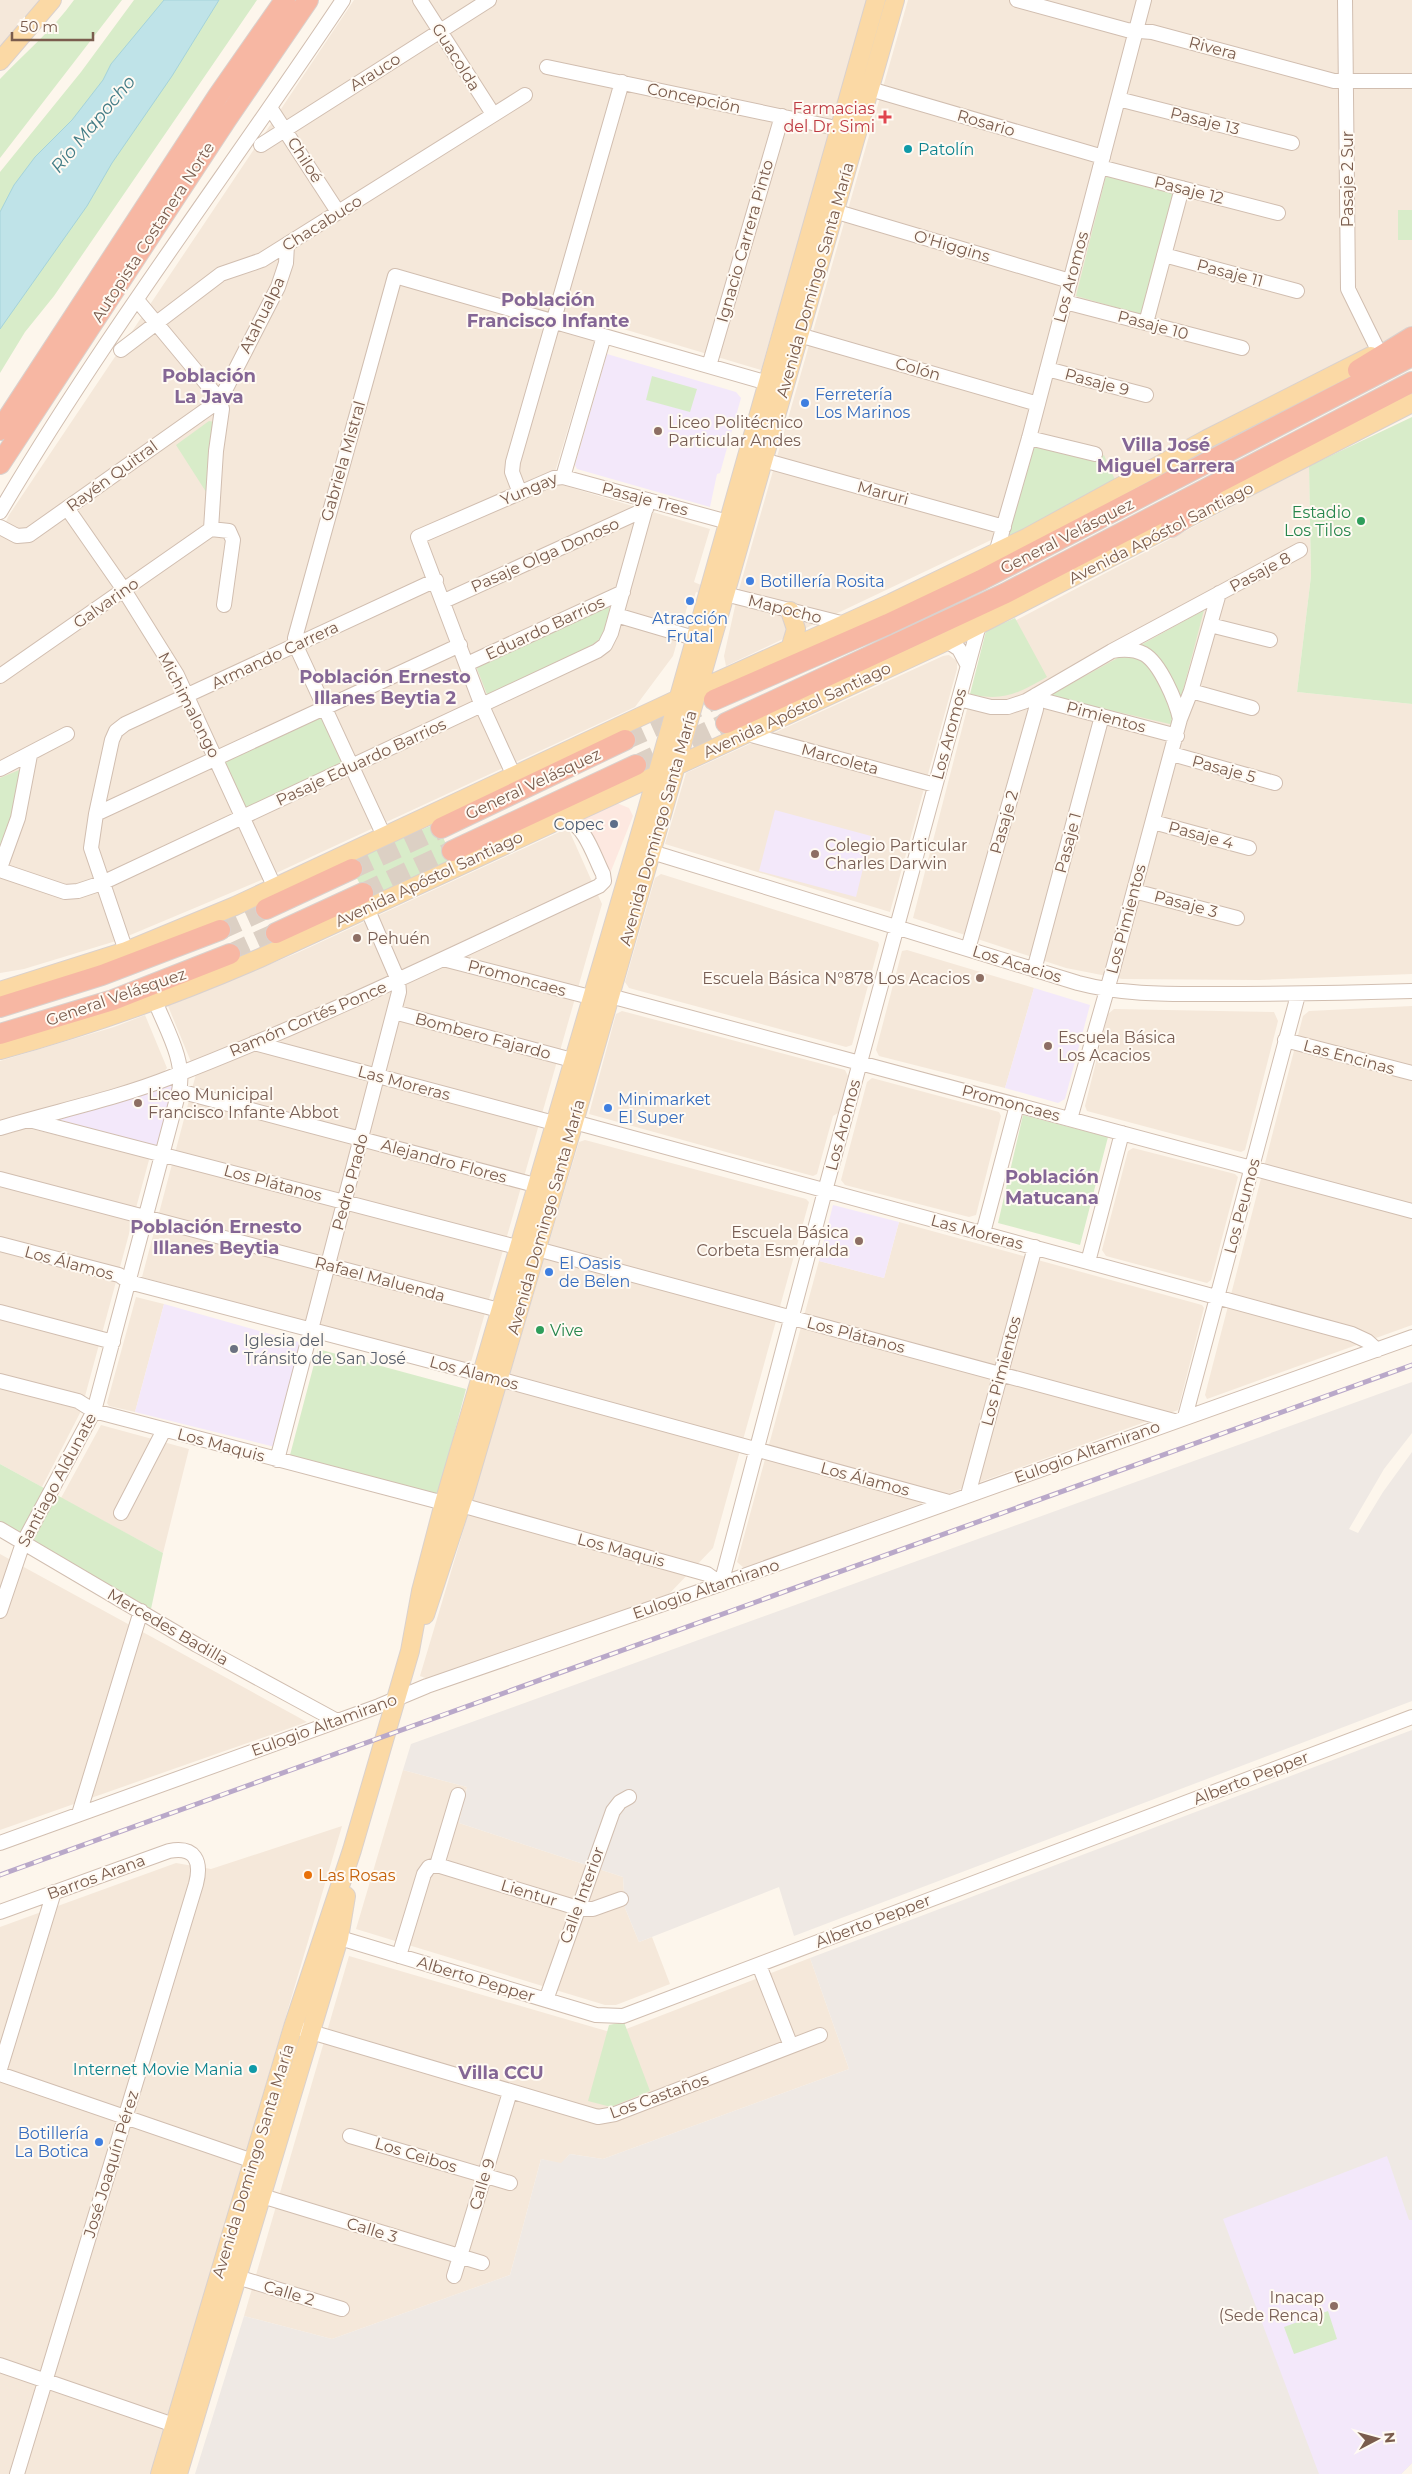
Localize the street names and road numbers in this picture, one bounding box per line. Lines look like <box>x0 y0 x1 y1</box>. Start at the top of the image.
street label: Guacolda <box>428 20 484 94</box>
street label: Rivera <box>1187 32 1239 64</box>
street label: Arauco <box>346 49 404 95</box>
street label: Concepción <box>645 79 743 117</box>
street label: Pasaje 13 <box>1168 103 1242 139</box>
street label: Rosario <box>955 106 1017 140</box>
street label: Pasaje 2 Sur <box>1338 131 1357 227</box>
street label: Chiloé <box>283 134 327 186</box>
street label: Autopista Costanera Norte <box>88 138 218 326</box>
street label: Ignacio Carrera Pinto <box>713 157 777 325</box>
street label: Avenida Domingo Santa María <box>772 160 858 400</box>
street label: Pasaje 12 <box>1152 172 1226 208</box>
street label: Chacabuco <box>279 191 365 255</box>
street label: O'Higgins <box>912 226 993 266</box>
street label: Los Aromos <box>1050 229 1092 325</box>
street label: Pasaje 11 <box>1195 255 1265 291</box>
street label: Atahualpa <box>235 274 289 356</box>
street label: Pasaje 10 <box>1116 306 1190 344</box>
street label: Colón <box>893 354 943 384</box>
street label: Pasaje 9 <box>1063 364 1131 400</box>
street label: Gabriela Mistral <box>317 399 369 523</box>
street label: Rayén Quitral <box>63 437 161 515</box>
street label: Yungay <box>498 468 561 509</box>
street label: Maruri <box>855 477 911 509</box>
street label: Pasaje Tres <box>600 478 691 520</box>
street label: Avenida Apóstol Santiago <box>1065 478 1257 588</box>
street label: General Velásquez <box>997 494 1137 578</box>
street label: Pasaje Olga Donoso <box>468 514 622 596</box>
street label: Pasaje 8 <box>1226 548 1294 596</box>
street label: Galvarino <box>70 574 142 632</box>
street label: Mapocho <box>746 591 824 627</box>
street label: Eduardo Barrios <box>482 592 608 664</box>
street label: Armando Carrera <box>208 617 342 693</box>
street label: Michimalongo <box>154 649 224 761</box>
street label: Avenida Apóstol Santiago <box>700 658 894 762</box>
street label: Los Aromos <box>928 686 970 782</box>
street label: Pimientos <box>1064 697 1148 737</box>
street label: Avenida Domingo Santa María <box>615 708 701 948</box>
street label: Pasaje Eduardo Barrios <box>273 714 449 810</box>
street label: Marcoleta <box>799 740 881 778</box>
street label: General Velásquez <box>462 744 604 824</box>
street label: Pasaje 5 <box>1190 751 1258 787</box>
street label: Pasaje 2 <box>986 788 1022 856</box>
street label: Pasaje 1 <box>1051 811 1085 875</box>
street label: Pasaje 4 <box>1166 817 1236 853</box>
street label: Avenida Apóstol Santiago <box>332 827 526 931</box>
street label: Los Pimientos <box>1102 862 1150 976</box>
street label: Pasaje 3 <box>1152 886 1220 922</box>
street label: Los Acacios <box>970 941 1064 987</box>
street label: Promoncaes <box>466 956 568 1000</box>
street label: General Velásquez <box>43 964 189 1030</box>
street label: Ramón Cortés Ponce <box>226 977 390 1061</box>
street label: Bombero Fajardo <box>413 1009 553 1063</box>
street label: Las Encinas <box>1301 1036 1397 1078</box>
street label: Las Moreras <box>356 1062 453 1105</box>
street label: Los Aromos <box>822 1077 864 1173</box>
street label: Promoncaes <box>960 1081 1062 1125</box>
street label: Avenida Domingo Santa María <box>503 1097 589 1337</box>
street label: Pedro Prado <box>328 1132 372 1232</box>
street label: Alejandro Flores <box>379 1135 509 1187</box>
street label: Los Peumos <box>1220 1156 1264 1256</box>
street label: Los Plátanos <box>222 1161 324 1205</box>
street label: Las Moreras <box>929 1211 1026 1254</box>
street label: Los Álamos <box>22 1242 116 1284</box>
street label: Rafael Maluenda <box>313 1252 447 1306</box>
street label: Los Plátanos <box>805 1313 907 1357</box>
street label: Los Pimientos <box>977 1314 1025 1428</box>
street label: Los Álamos <box>427 1352 521 1394</box>
street label: Santiago Aldunate <box>14 1410 100 1550</box>
street label: Eulogio Altamirano <box>1012 1417 1162 1487</box>
street label: Los Maquis <box>175 1424 267 1466</box>
street label: Los Álamos <box>818 1458 912 1500</box>
street label: Los Maquis <box>575 1529 667 1571</box>
street label: Eulogio Altamirano <box>630 1555 782 1623</box>
street label: Mercedes Badilla <box>104 1585 232 1669</box>
street label: Eulogio Altamirano <box>249 1690 399 1760</box>
street label: Alberto Pepper <box>1191 1747 1311 1809</box>
street label: Calle Interior <box>556 1844 608 1946</box>
street label: Barros Arana <box>44 1850 148 1904</box>
street label: Lientur <box>499 1875 559 1911</box>
street label: Alberto Pepper <box>813 1890 933 1952</box>
street label: Alberto Pepper <box>415 1952 537 2006</box>
street label: Avenida Domingo Santa María <box>208 2042 298 2280</box>
street label: Los Castaños <box>607 2069 711 2123</box>
street label: José Joaquín Pérez <box>79 2088 142 2241</box>
street label: Los Ceibos <box>373 2133 460 2177</box>
street label: Calle 9 <box>465 2156 499 2212</box>
street label: Calle 3 <box>344 2213 400 2247</box>
street label: Calle 2 <box>261 2276 317 2310</box>

